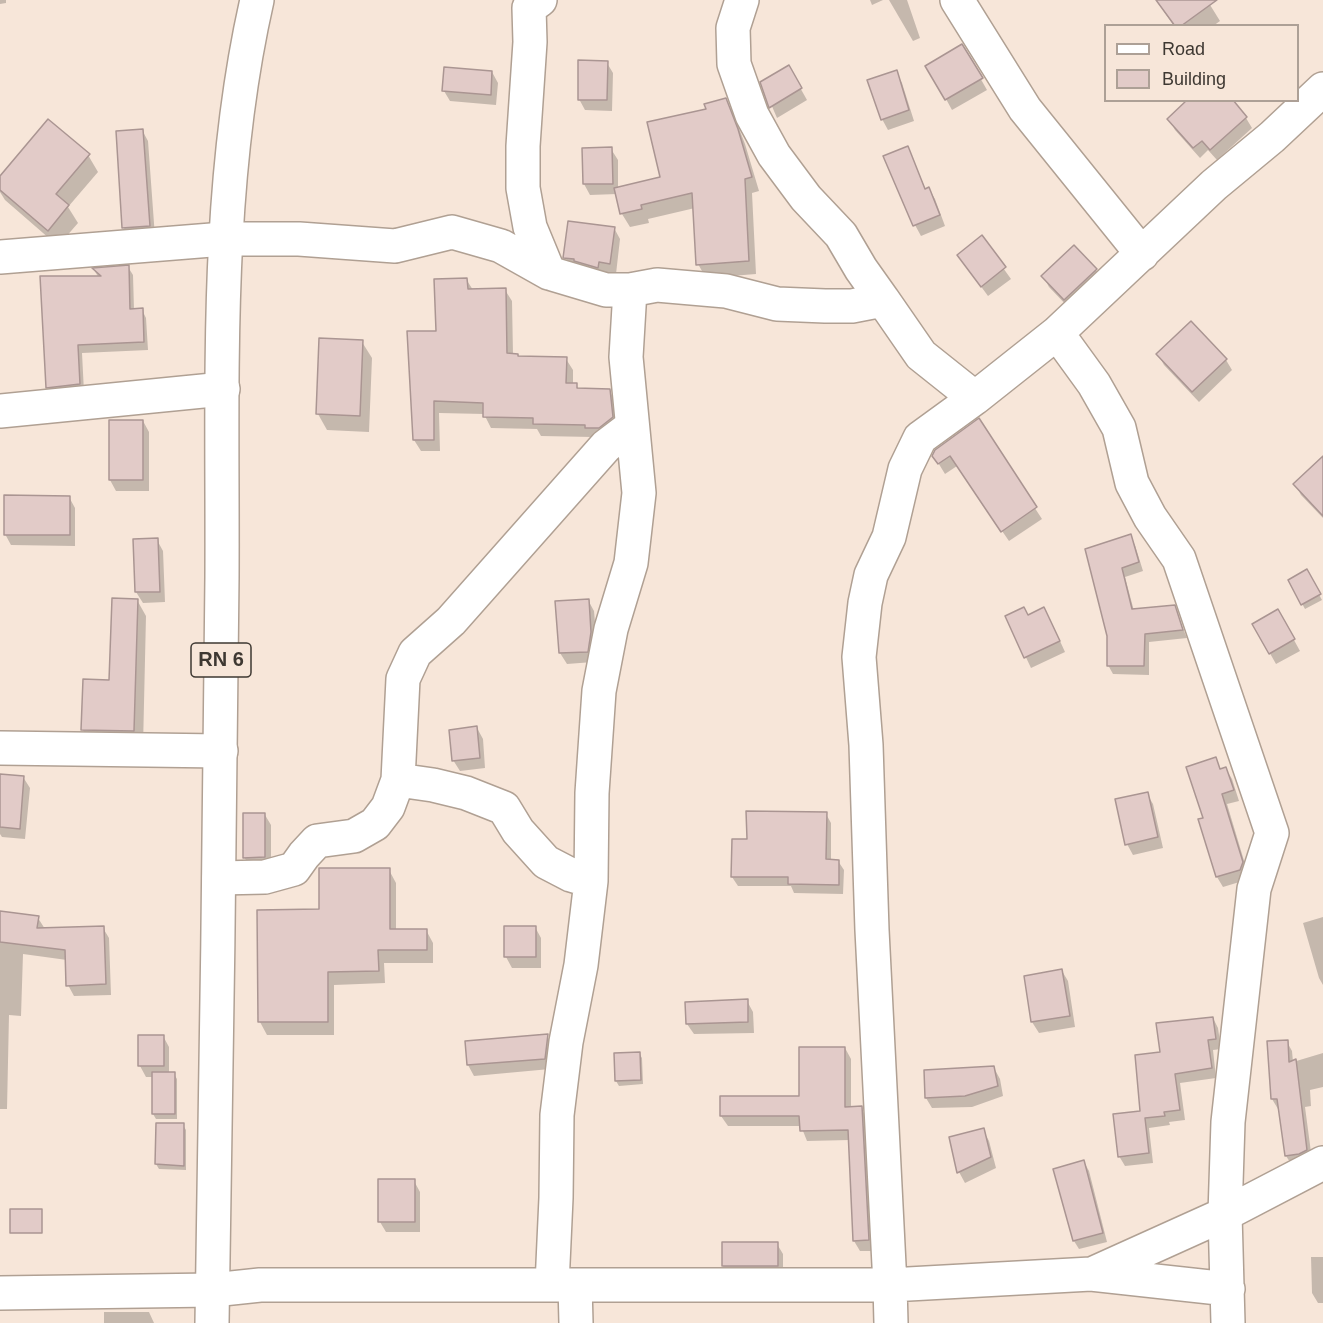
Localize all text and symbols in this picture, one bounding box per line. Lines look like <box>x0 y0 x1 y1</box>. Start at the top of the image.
legend <box>1104 24 1299 102</box>
text: Road <box>1162 39 1205 59</box>
text: Building <box>1162 69 1226 89</box>
road number: RN 6 <box>191 643 251 677</box>

